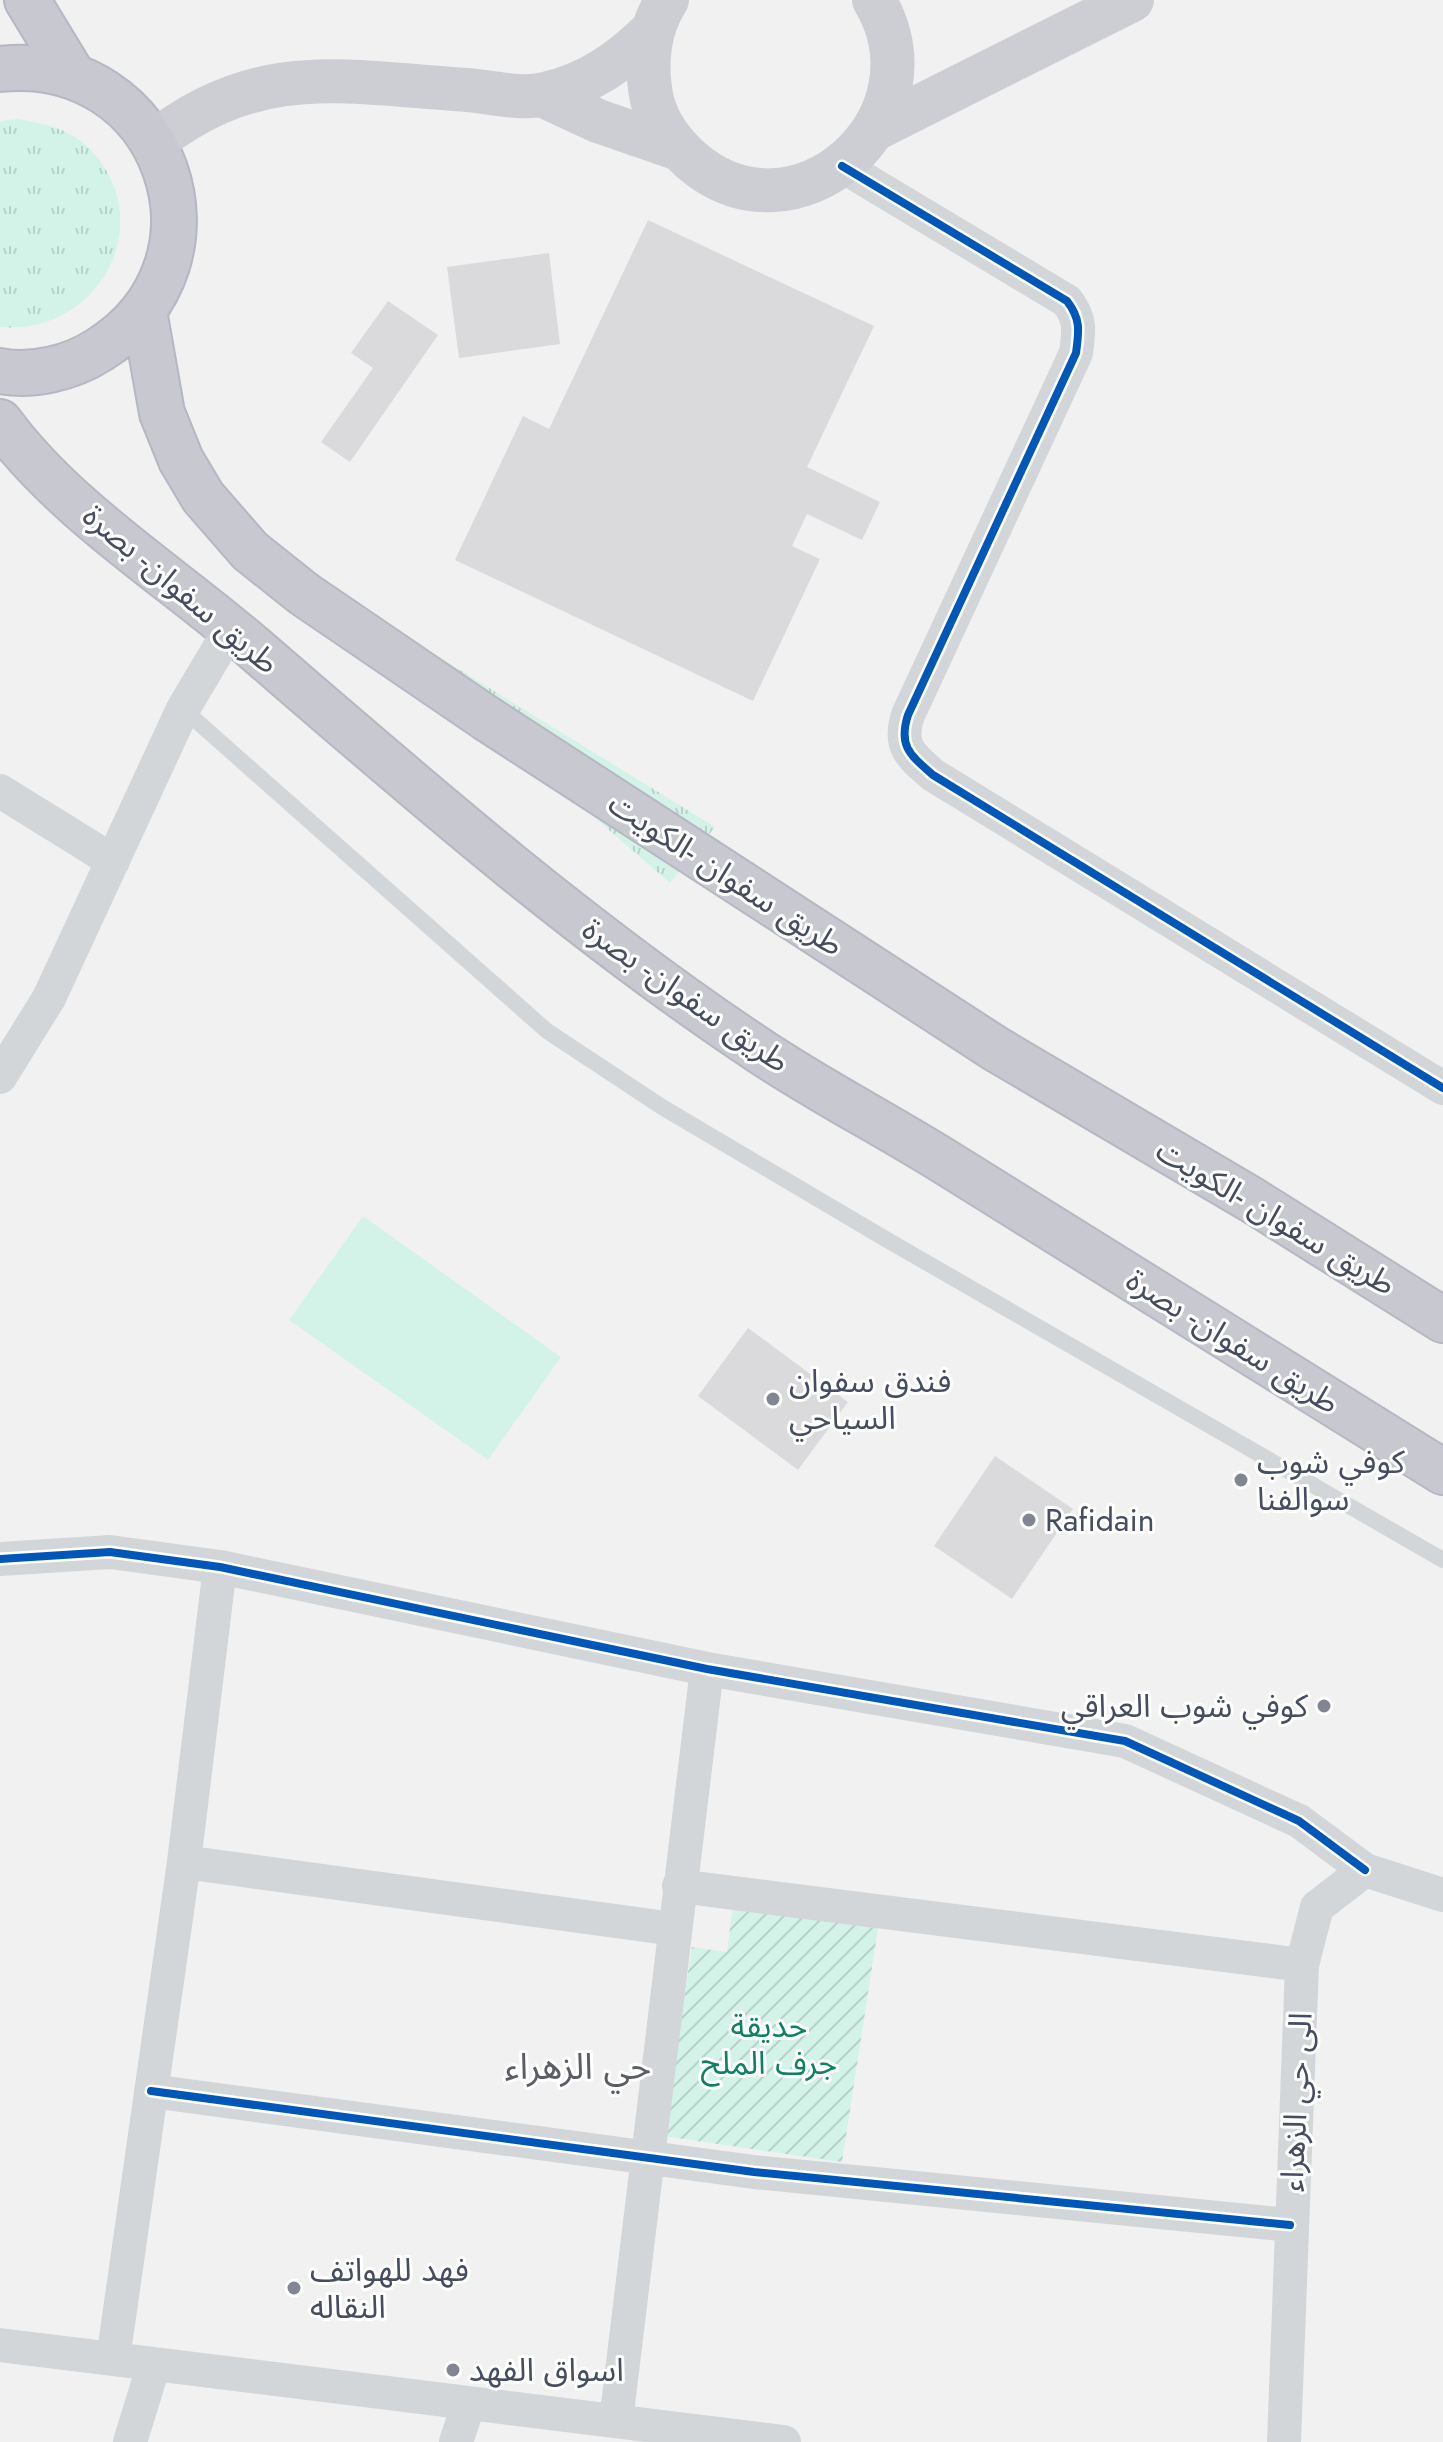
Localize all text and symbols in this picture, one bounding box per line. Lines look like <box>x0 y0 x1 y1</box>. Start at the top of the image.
street label: طريق سفوان- بصرة <box>73 493 289 685</box>
street label: طريق سفوان -الكويت <box>599 781 853 967</box>
street label: طريق سفوان- بصرة <box>573 906 799 1084</box>
street label: طريق سفوان -الكويت <box>1148 1127 1404 1307</box>
street label: طريق سفوان- بصرة <box>1118 1257 1348 1425</box>
place label: فندق سفوان السياحي <box>789 1358 951 1442</box>
marker: فندق سفوان السياحي <box>764 1390 782 1408</box>
place label: كوفي شوب سوالفنا <box>1257 1439 1406 1522</box>
marker: كوفي شوب سوالفنا <box>1232 1471 1250 1489</box>
place label: Rafidain <box>1045 1497 1155 1543</box>
marker: Rafidain <box>1020 1511 1038 1529</box>
place label: كوفي شوب العراقي <box>1061 1683 1309 1730</box>
marker: كوفي شوب العراقي <box>1315 1697 1333 1715</box>
park label: حديقة جرف الملح <box>701 2003 837 2087</box>
street label: الى حي الزهراء <box>1268 2011 1325 2193</box>
district label: حي الزهراء <box>505 2040 651 2094</box>
place label: فهد للهواتف النقاله <box>310 2247 469 2330</box>
marker: فهد للهواتف النقاله <box>285 2279 303 2297</box>
place label: اسواق الفهد <box>469 2347 624 2393</box>
marker: اسواق الفهد <box>444 2361 462 2379</box>

